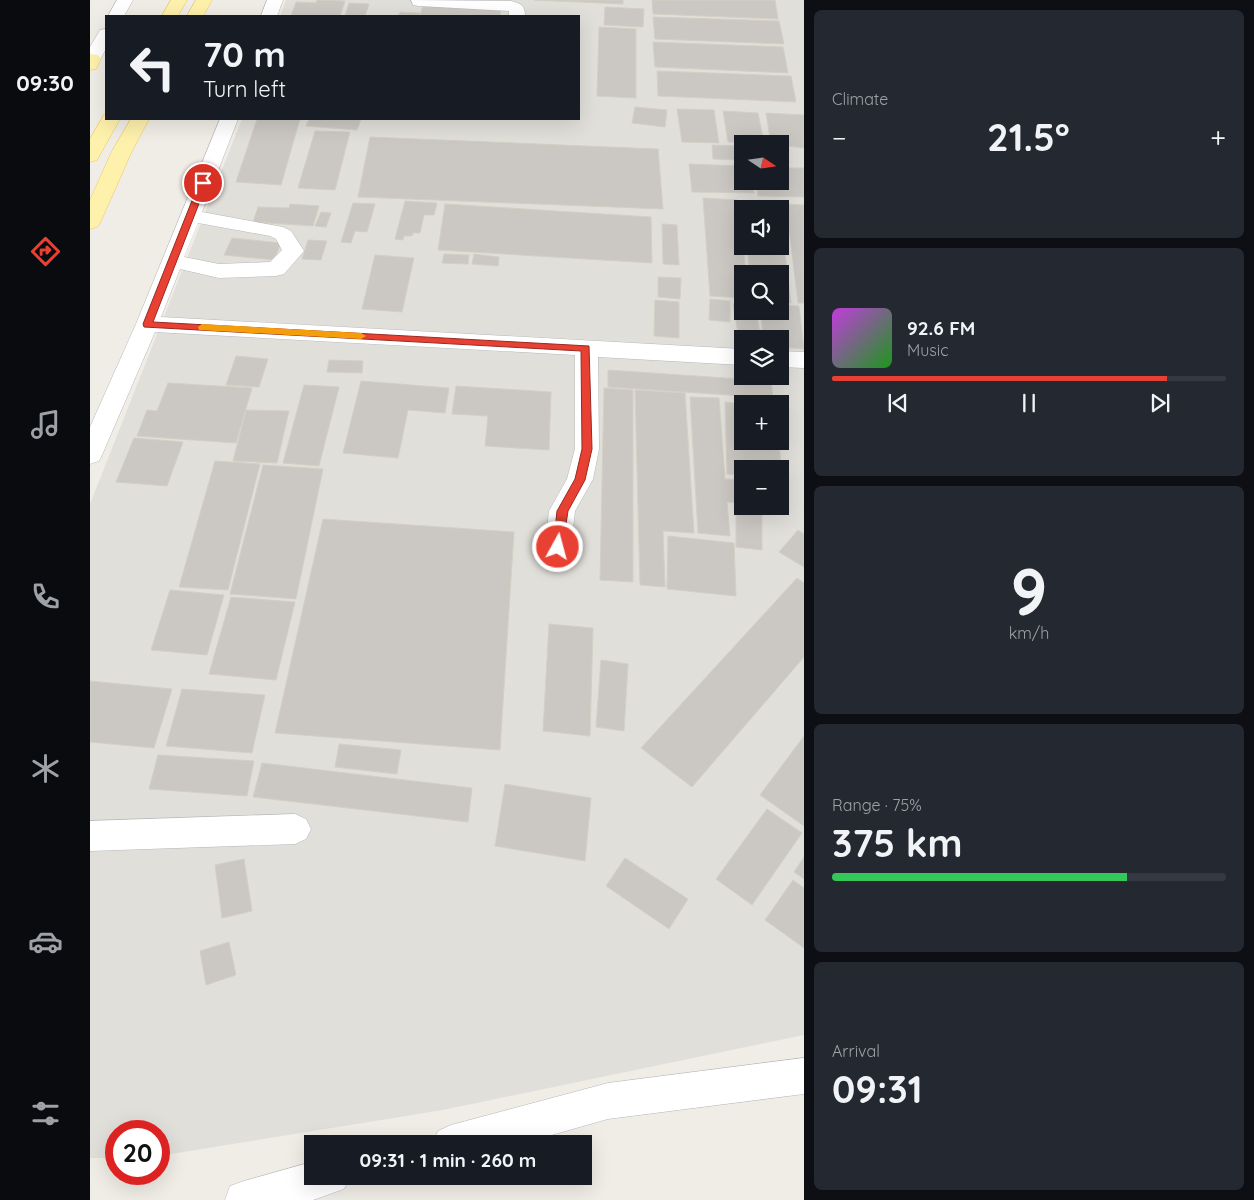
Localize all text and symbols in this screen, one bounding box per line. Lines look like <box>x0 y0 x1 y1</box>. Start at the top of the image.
text: 70 m <box>203 32 286 76</box>
icon: left <box>120 35 185 100</box>
text: 09:30 <box>16 69 74 97</box>
text: Turn left <box>203 75 286 103</box>
text: Climate <box>832 89 888 109</box>
text: 21.5° <box>987 113 1070 161</box>
text: − <box>832 120 847 155</box>
text: + <box>1210 120 1226 155</box>
north arrow <box>734 135 789 190</box>
map controls <box>734 135 789 515</box>
pin <box>182 162 224 204</box>
icon: arrive <box>189 169 217 197</box>
button: sound <box>734 200 789 255</box>
icon: directions <box>28 234 63 269</box>
button: search <box>734 265 789 320</box>
text: 92.6 FM <box>907 316 975 340</box>
button: layers <box>734 330 789 385</box>
text: Music <box>907 340 949 360</box>
icon: previous <box>884 389 912 417</box>
icon: pause <box>1015 389 1043 417</box>
icon: next <box>1146 389 1174 417</box>
button: + <box>734 395 789 450</box>
icon: music <box>28 407 63 442</box>
button: − <box>734 460 789 515</box>
position arrow <box>531 520 583 572</box>
text: 9 <box>1011 550 1047 631</box>
icon: phone <box>28 579 63 614</box>
text: km/h <box>1009 623 1049 643</box>
icon: climate <box>28 751 63 786</box>
text: Range · 75% <box>832 795 922 815</box>
text: 375 km <box>832 819 962 867</box>
icon: car <box>28 924 63 959</box>
text: Arrival <box>832 1041 880 1061</box>
text: 09:31 <box>832 1065 922 1113</box>
icon: filters <box>28 1096 63 1131</box>
speed limit sign: 20 <box>105 1120 170 1185</box>
text: 09:31 · 1 min · 260 m <box>360 1148 536 1172</box>

